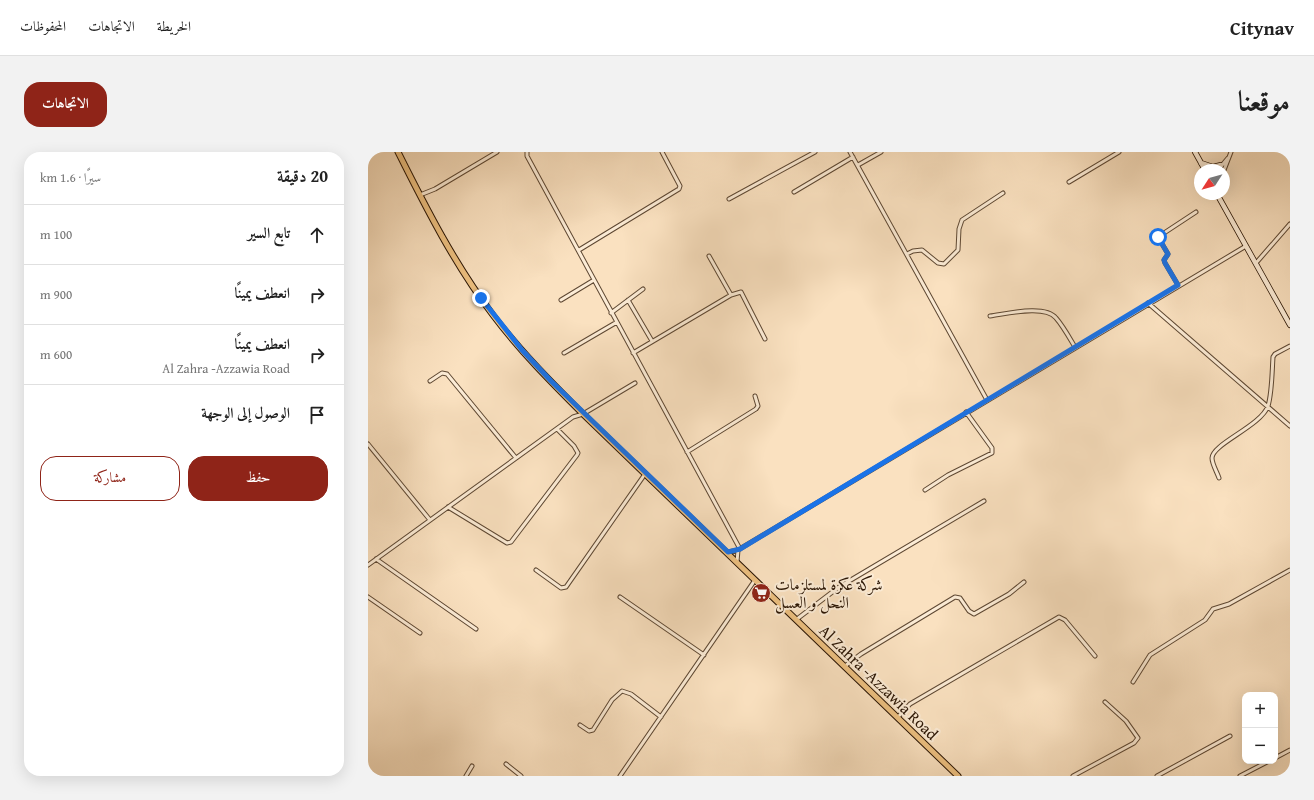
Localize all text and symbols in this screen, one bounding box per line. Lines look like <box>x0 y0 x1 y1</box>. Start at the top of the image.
text: Citynav <box>1230 14 1294 42</box>
text: المحفوظات <box>20 16 66 36</box>
text: الاتجاهات <box>88 16 135 36</box>
text: الخريطة <box>157 16 191 36</box>
text: موقعنا <box>1238 80 1290 121</box>
button: الاتجاهات <box>24 82 107 127</box>
text: 20 دقيقة <box>277 163 328 188</box>
north arrow <box>1194 164 1230 200</box>
text: سيرًا · 1.6 km <box>40 168 101 187</box>
text: تابع السير <box>248 222 290 243</box>
icon: ahead <box>306 224 328 246</box>
text: 100 m <box>40 225 72 244</box>
route start <box>1149 228 1167 246</box>
text: انعطف يمينًا <box>234 282 290 303</box>
icon: right <box>306 284 328 306</box>
text: 900 m <box>40 285 72 304</box>
route end <box>472 289 490 307</box>
text: انعطف يمينًا <box>234 333 290 354</box>
icon: right <box>306 344 328 366</box>
text: 600 m <box>40 345 72 364</box>
text: Al Zahra -Azzawia Road <box>162 359 290 378</box>
text: الوصول إلى الوجهة <box>201 402 290 423</box>
icon: arrive <box>306 404 328 426</box>
button: مشاركة <box>40 456 180 501</box>
button: حفظ <box>188 456 328 501</box>
place label: شركة عكرة لمستلزمات النحل و العسل <box>775 572 883 614</box>
supermarket icon: شركة عكرة لمستلزمات النحل و العسل <box>750 582 772 604</box>
street label: Al Zahra -Azzawia Road <box>814 619 944 746</box>
map controls <box>1242 692 1278 764</box>
button: + <box>1242 692 1278 728</box>
button: − <box>1242 728 1278 764</box>

